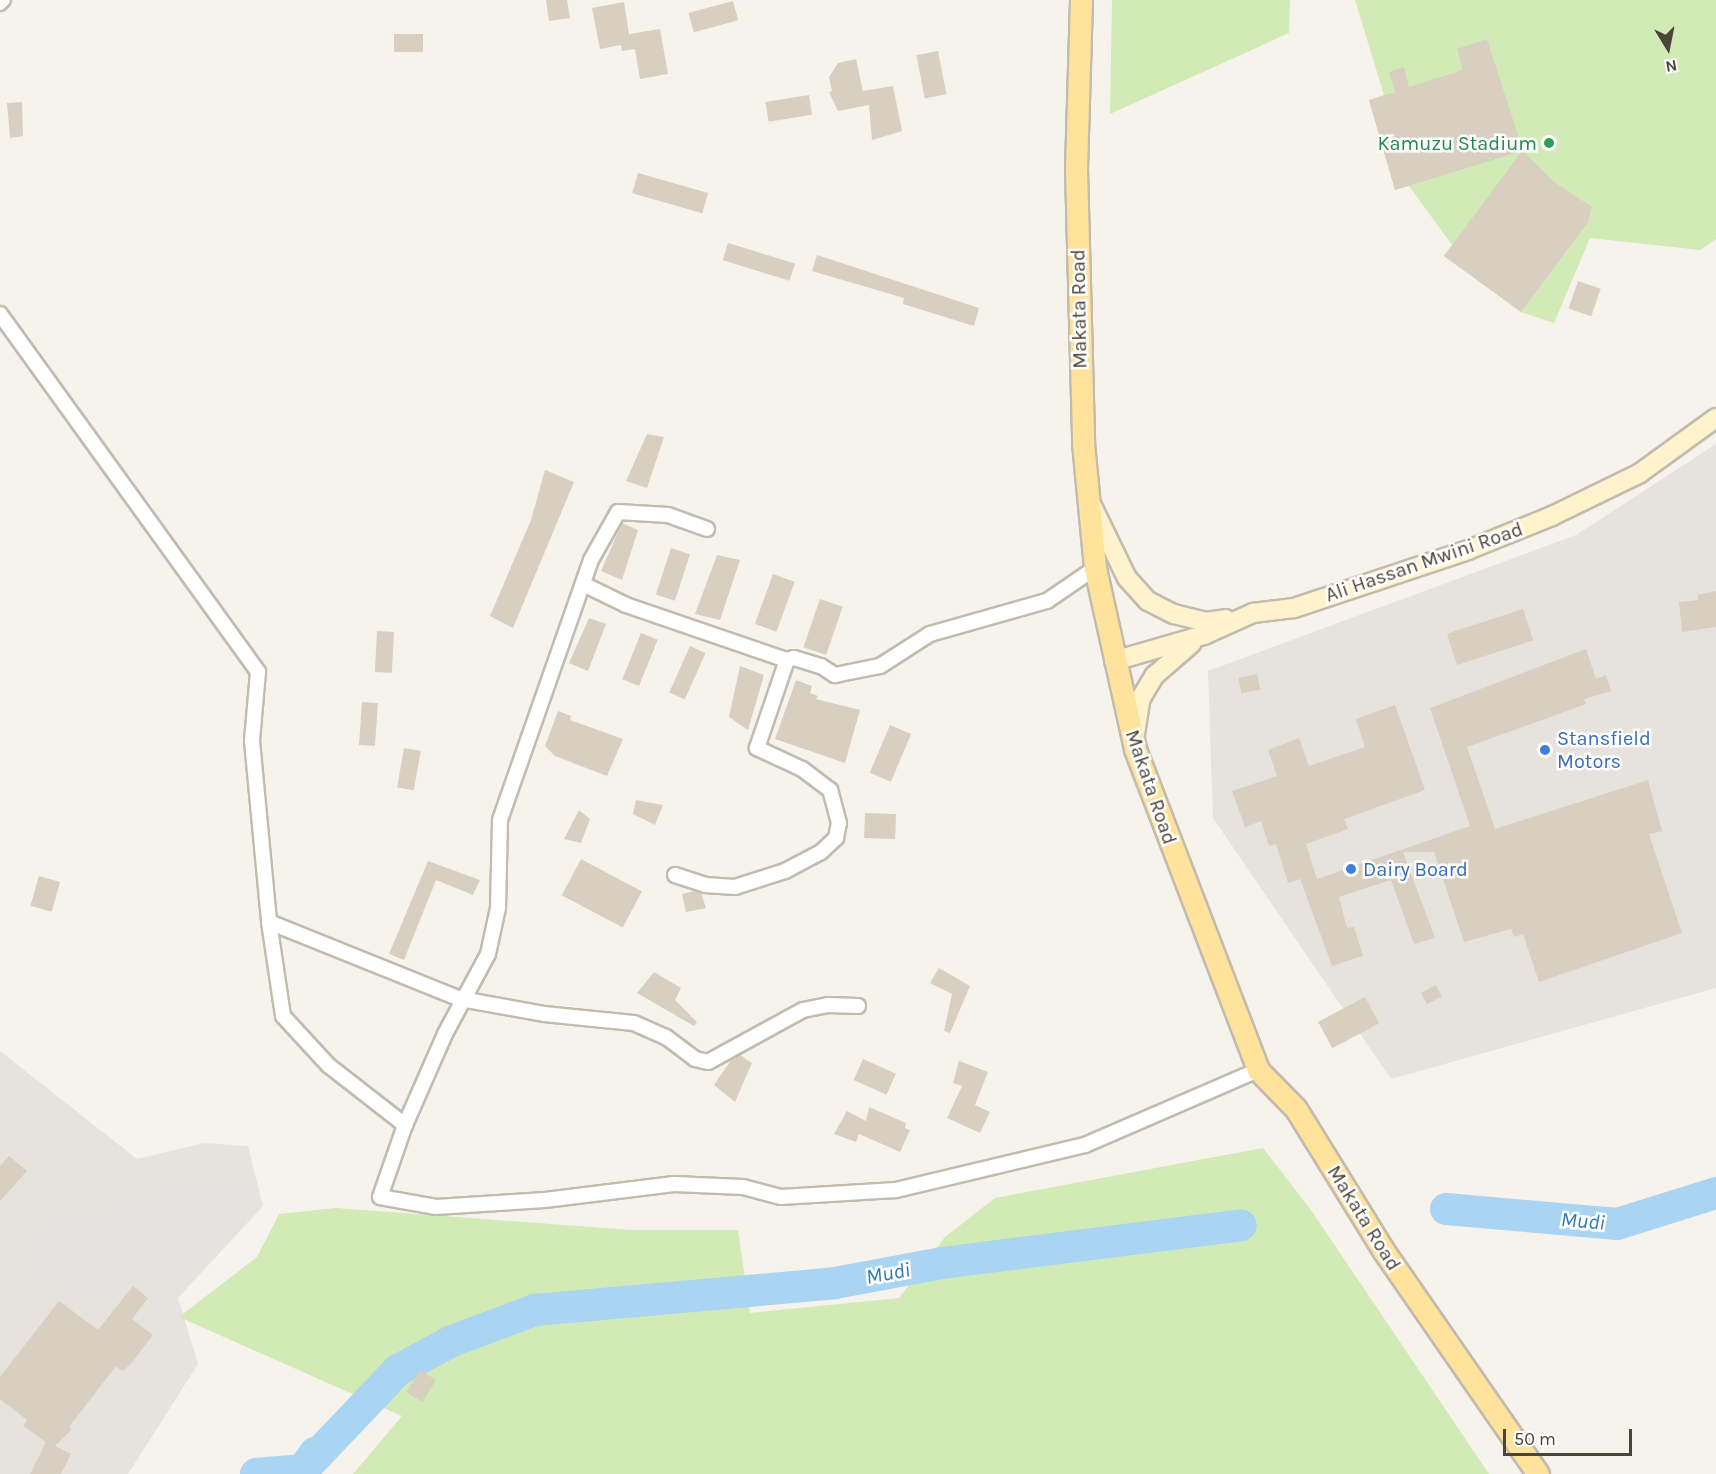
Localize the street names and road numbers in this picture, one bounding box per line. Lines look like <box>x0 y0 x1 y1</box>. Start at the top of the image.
street label: Makata Road <box>1066 249 1092 369</box>
street label: Ali Hassan Mwini Road <box>1322 517 1526 607</box>
street label: Makata Road <box>1120 727 1182 847</box>
street label: Makata Road <box>1322 1161 1406 1275</box>

